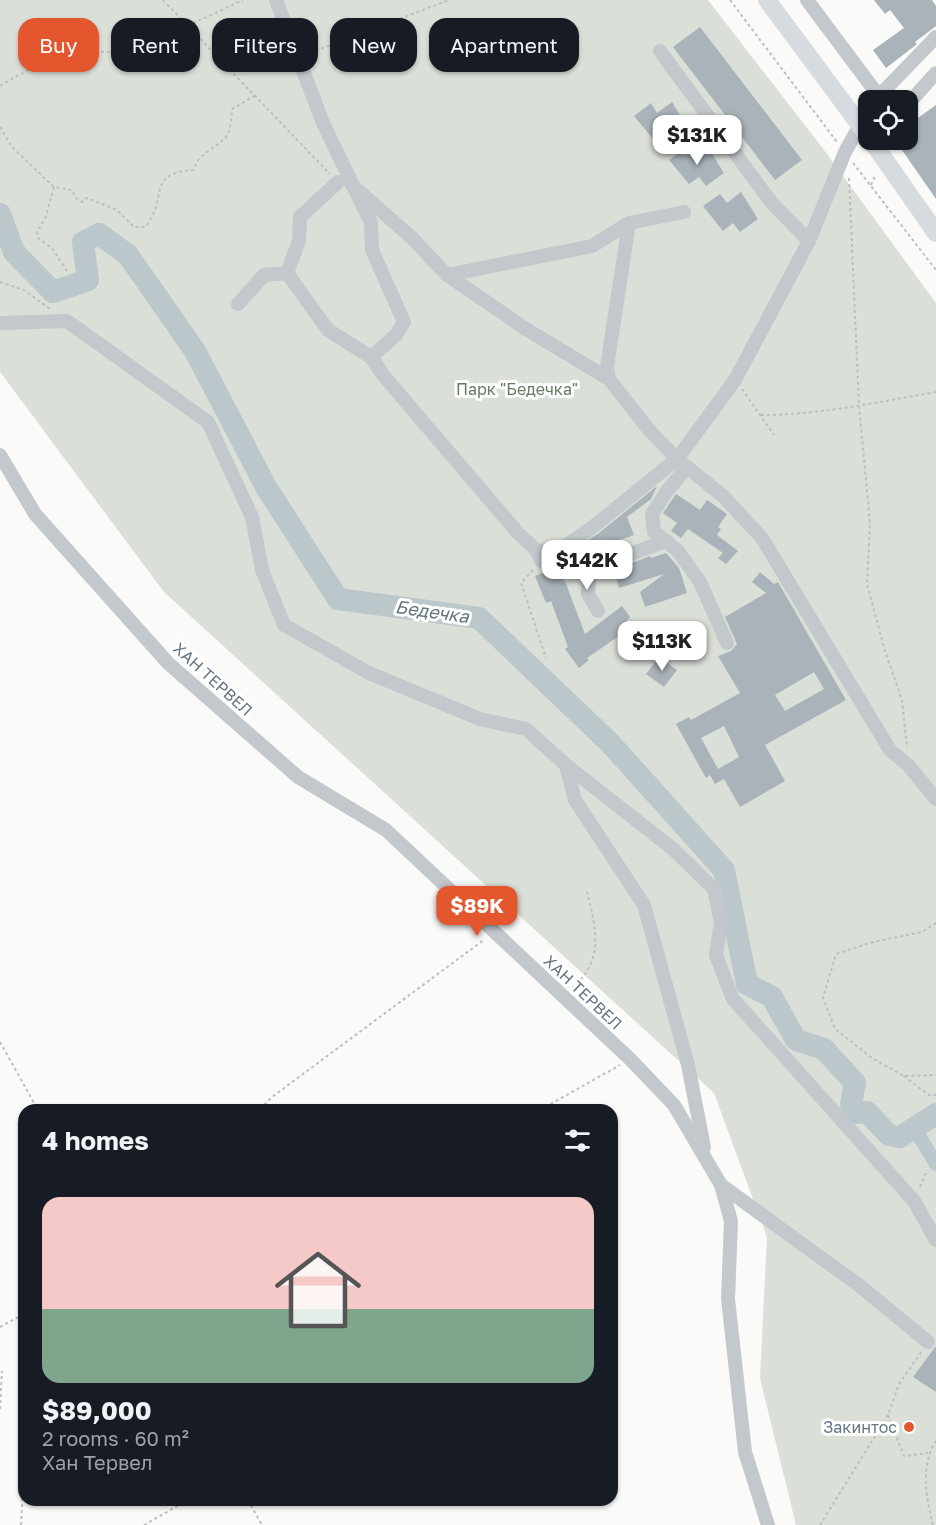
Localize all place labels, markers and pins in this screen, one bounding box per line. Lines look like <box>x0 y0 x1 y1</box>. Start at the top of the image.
pin: $131K <box>655 115 739 166</box>
pin: $142K <box>545 540 629 591</box>
pin: $113K <box>620 621 704 672</box>
pin: $89K <box>441 886 513 937</box>
place label: Закинтос <box>823 1417 897 1437</box>
marker: Закинтос <box>902 1420 916 1434</box>

